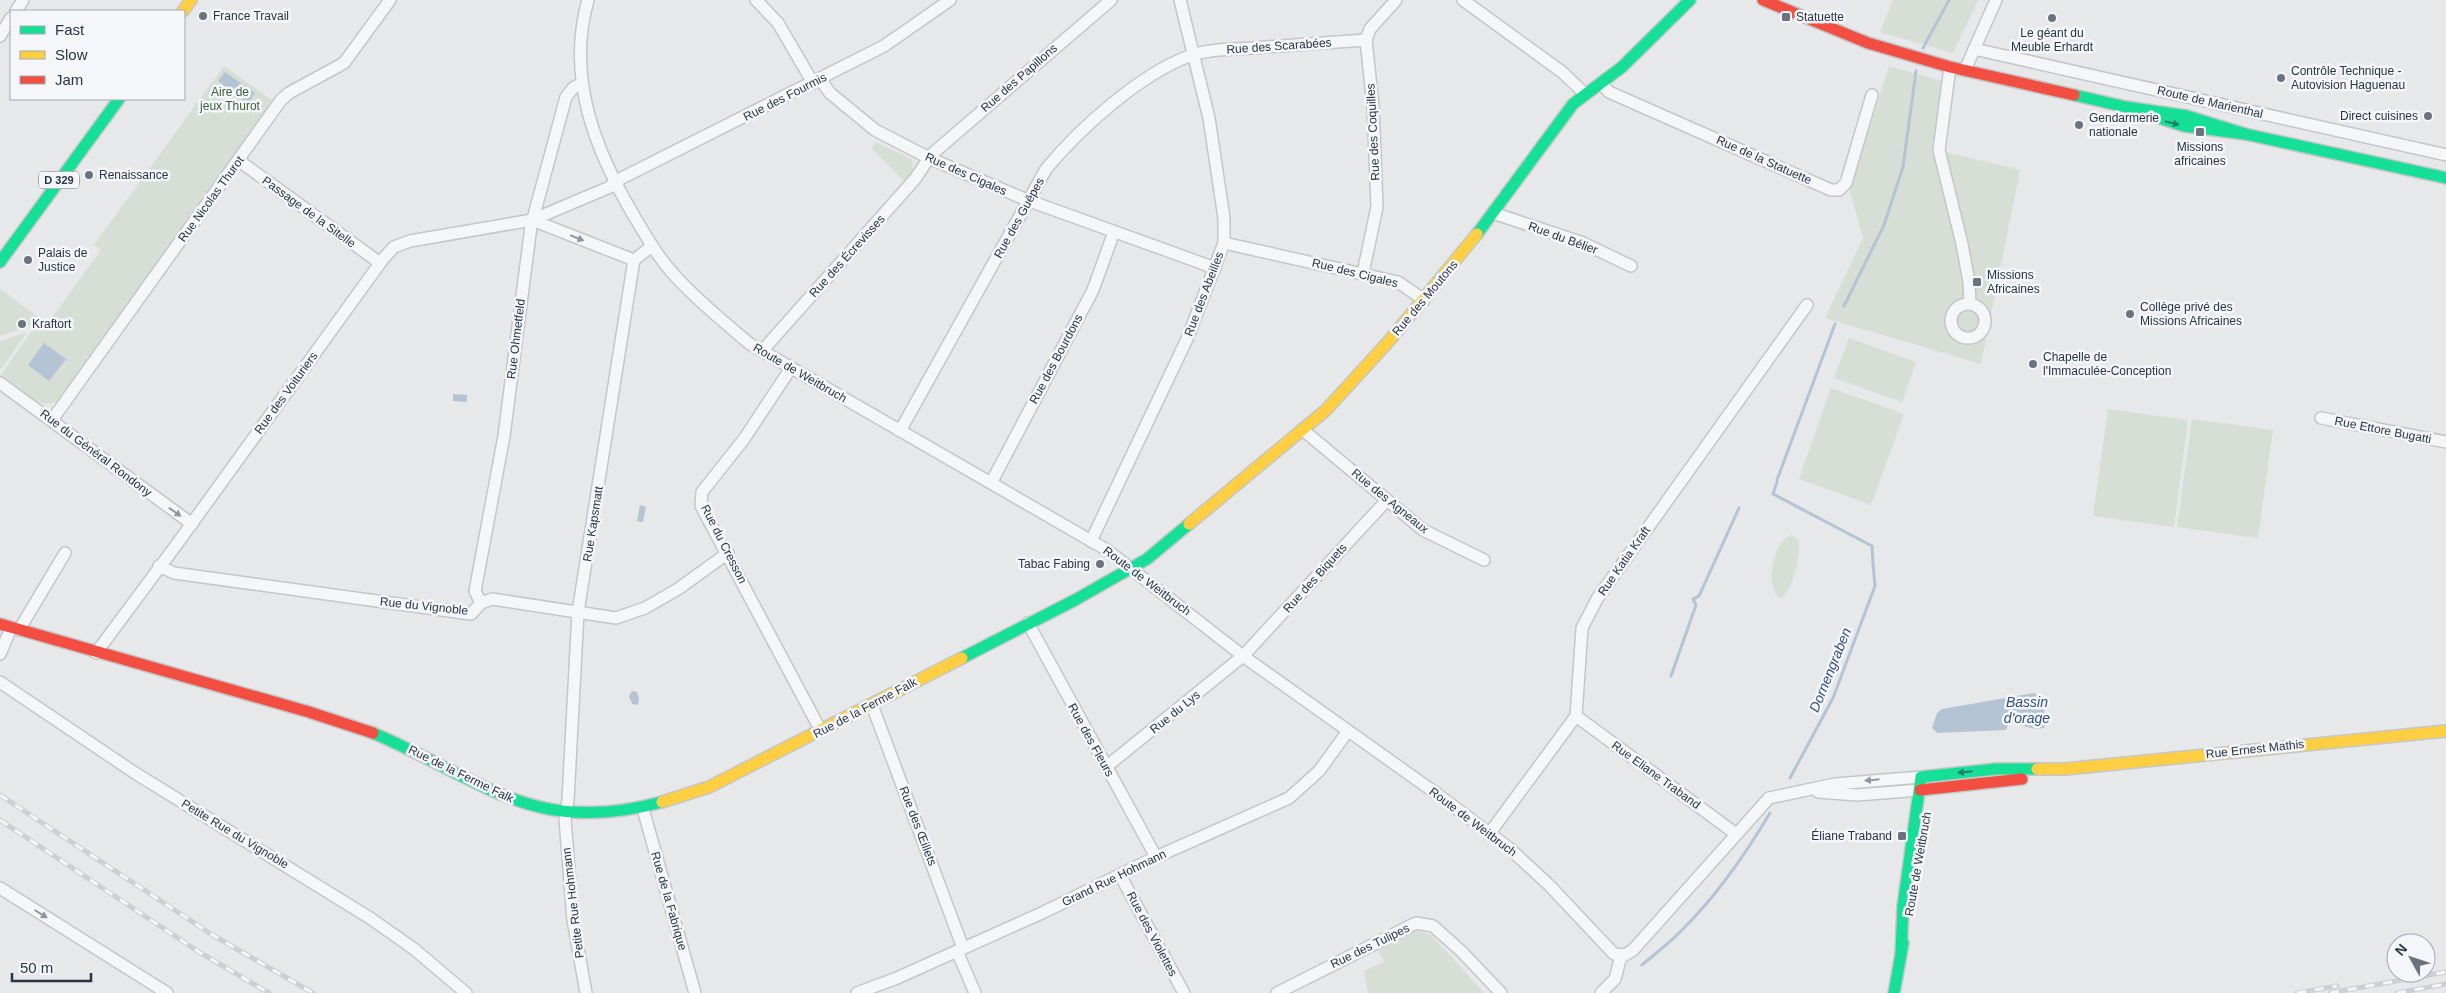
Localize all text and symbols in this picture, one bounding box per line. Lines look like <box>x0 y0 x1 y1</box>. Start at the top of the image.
place label: France Travail <box>213 9 289 23</box>
legend <box>10 10 185 100</box>
marker: France Travail <box>197 10 209 22</box>
place label: Statuette <box>1796 10 1844 24</box>
marker: Statuette <box>1780 11 1792 23</box>
marker: Le géant du Meuble Erhardt <box>2046 12 2058 24</box>
text: Fast <box>55 21 85 38</box>
place label: Le géant du Meuble Erhardt <box>2011 26 2094 54</box>
street label: Rue des Scarabées <box>1226 35 1332 57</box>
street label: Rue des Papillons <box>978 41 1060 115</box>
text: Slow <box>55 46 88 63</box>
place label: Contrôle Technique - Autovision Haguenau <box>2291 64 2405 92</box>
street label: Rue des Fourmis <box>741 70 829 124</box>
text: Jam <box>55 71 83 88</box>
marker: Contrôle Technique - Autovision Haguenau <box>2275 72 2287 84</box>
street label: Rue des Coquilles <box>1363 83 1383 181</box>
street label: Route de Marienthal <box>2156 83 2264 121</box>
park label: Aire de jeux Thurot <box>199 85 261 113</box>
place label: Direct cuisines <box>2340 109 2418 123</box>
marker: Direct cuisines <box>2422 110 2434 122</box>
place label: Gendarmerie nationale <box>2089 111 2159 139</box>
marker: Gendarmerie nationale <box>2073 119 2085 131</box>
one-way arrow <box>2165 119 2180 127</box>
marker: Missions africaines <box>2194 126 2206 138</box>
street label: Rue de la Statuette <box>1714 133 1814 187</box>
place label: Missions africaines <box>2174 140 2226 168</box>
street label: Rue des Cigales <box>923 150 1009 198</box>
street label: Rue Nicolas Thurot <box>175 153 247 245</box>
place label: Renaissance <box>99 168 169 182</box>
marker: Renaissance <box>83 169 95 181</box>
road number: D 329 <box>39 172 79 188</box>
street label: Passage de la Sitelle <box>260 173 359 251</box>
street label: Rue des Guêpes <box>991 175 1047 261</box>
street label: Rue des Écrevisses <box>806 211 888 300</box>
street label: Rue du Bélier <box>1526 219 1600 257</box>
one-way arrow <box>570 234 584 242</box>
place label: Palais de Justice <box>38 246 88 274</box>
street label: Rue des Abeilles <box>1181 250 1227 338</box>
marker: Palais de Justice <box>22 254 34 266</box>
street label: Rue des Cigales <box>1311 256 1399 290</box>
street label: Rue des Moutons <box>1389 257 1461 339</box>
place label: Missions Africaines <box>1987 268 2040 296</box>
marker: Missions Africaines <box>1971 276 1983 288</box>
street label: Rue Ohmetfeld <box>504 298 528 380</box>
place label: Collège privé des Missions Africaines <box>2140 300 2242 328</box>
marker: Collège privé des Missions Africaines <box>2124 308 2136 320</box>
street label: Rue des Bourdons <box>1026 312 1086 406</box>
place label: Kraftort <box>32 317 72 331</box>
marker: Kraftort <box>16 318 28 330</box>
street label: Route de Weitbruch <box>751 340 849 406</box>
street label: Rue des Voituriers <box>252 349 320 437</box>
place label: Chapelle de l'Immaculée-Conception <box>2043 350 2171 378</box>
marker: Chapelle de l'Immaculée-Conception <box>2027 358 2039 370</box>
street label: Rue du Général Rondony <box>37 406 155 500</box>
street label: Rue Ettore Bugatti <box>2334 414 2432 446</box>
street label: Rue des Agneaux <box>1349 466 1431 536</box>
street label: Rue Kapsmatt <box>580 485 606 563</box>
street label: Rue du Cresson <box>698 502 750 586</box>
one-way arrow <box>168 506 181 517</box>
street label: Rue Katia Kraft <box>1595 523 1653 598</box>
street label: Rue des Biquets <box>1280 541 1350 615</box>
street label: Route de Weitbruch <box>1101 544 1193 618</box>
place label: Tabac Fabing <box>1018 557 1090 571</box>
marker: Tabac Fabing <box>1094 558 1106 570</box>
street label: Rue du Vignoble <box>379 594 469 618</box>
water label: Dornengraben <box>1806 625 1854 714</box>
street label: Rue de la Ferme Falk <box>811 674 920 741</box>
street label: Rue du Lys <box>1147 688 1203 736</box>
water label: Bassin d'orage <box>2004 694 2050 726</box>
street label: Rue des Fleurs <box>1065 701 1117 779</box>
street label: Rue Ernest Mathis <box>2205 737 2305 761</box>
street label: Rue Eliane Traband <box>1609 738 1703 812</box>
street label: Rue de la Ferme Falk <box>406 742 517 806</box>
one-way arrow <box>1957 768 1973 776</box>
one-way arrow <box>1864 776 1880 784</box>
street label: Rue des Œillets <box>896 784 940 868</box>
street label: Route de Weitbruch <box>1427 785 1519 859</box>
street label: Petite Rue du Vignoble <box>179 796 291 872</box>
street label: Route de Weitbruch <box>1902 811 1934 917</box>
place label: Éliane Traband <box>1811 828 1892 843</box>
marker: Éliane Traband <box>1896 830 1908 842</box>
street label: Petite Rue Hohmann <box>559 847 587 959</box>
street label: Grand Rue Hohmann <box>1060 847 1168 909</box>
street label: Rue de la Fabrique <box>648 850 690 952</box>
street label: Rue des Violettes <box>1124 889 1180 979</box>
one-way arrow <box>35 909 48 918</box>
street label: Rue des Tulipes <box>1328 921 1412 971</box>
north arrow <box>2386 933 2436 983</box>
text: N <box>2392 941 2410 959</box>
scale bar <box>12 950 91 982</box>
text: 50 m <box>20 959 53 976</box>

